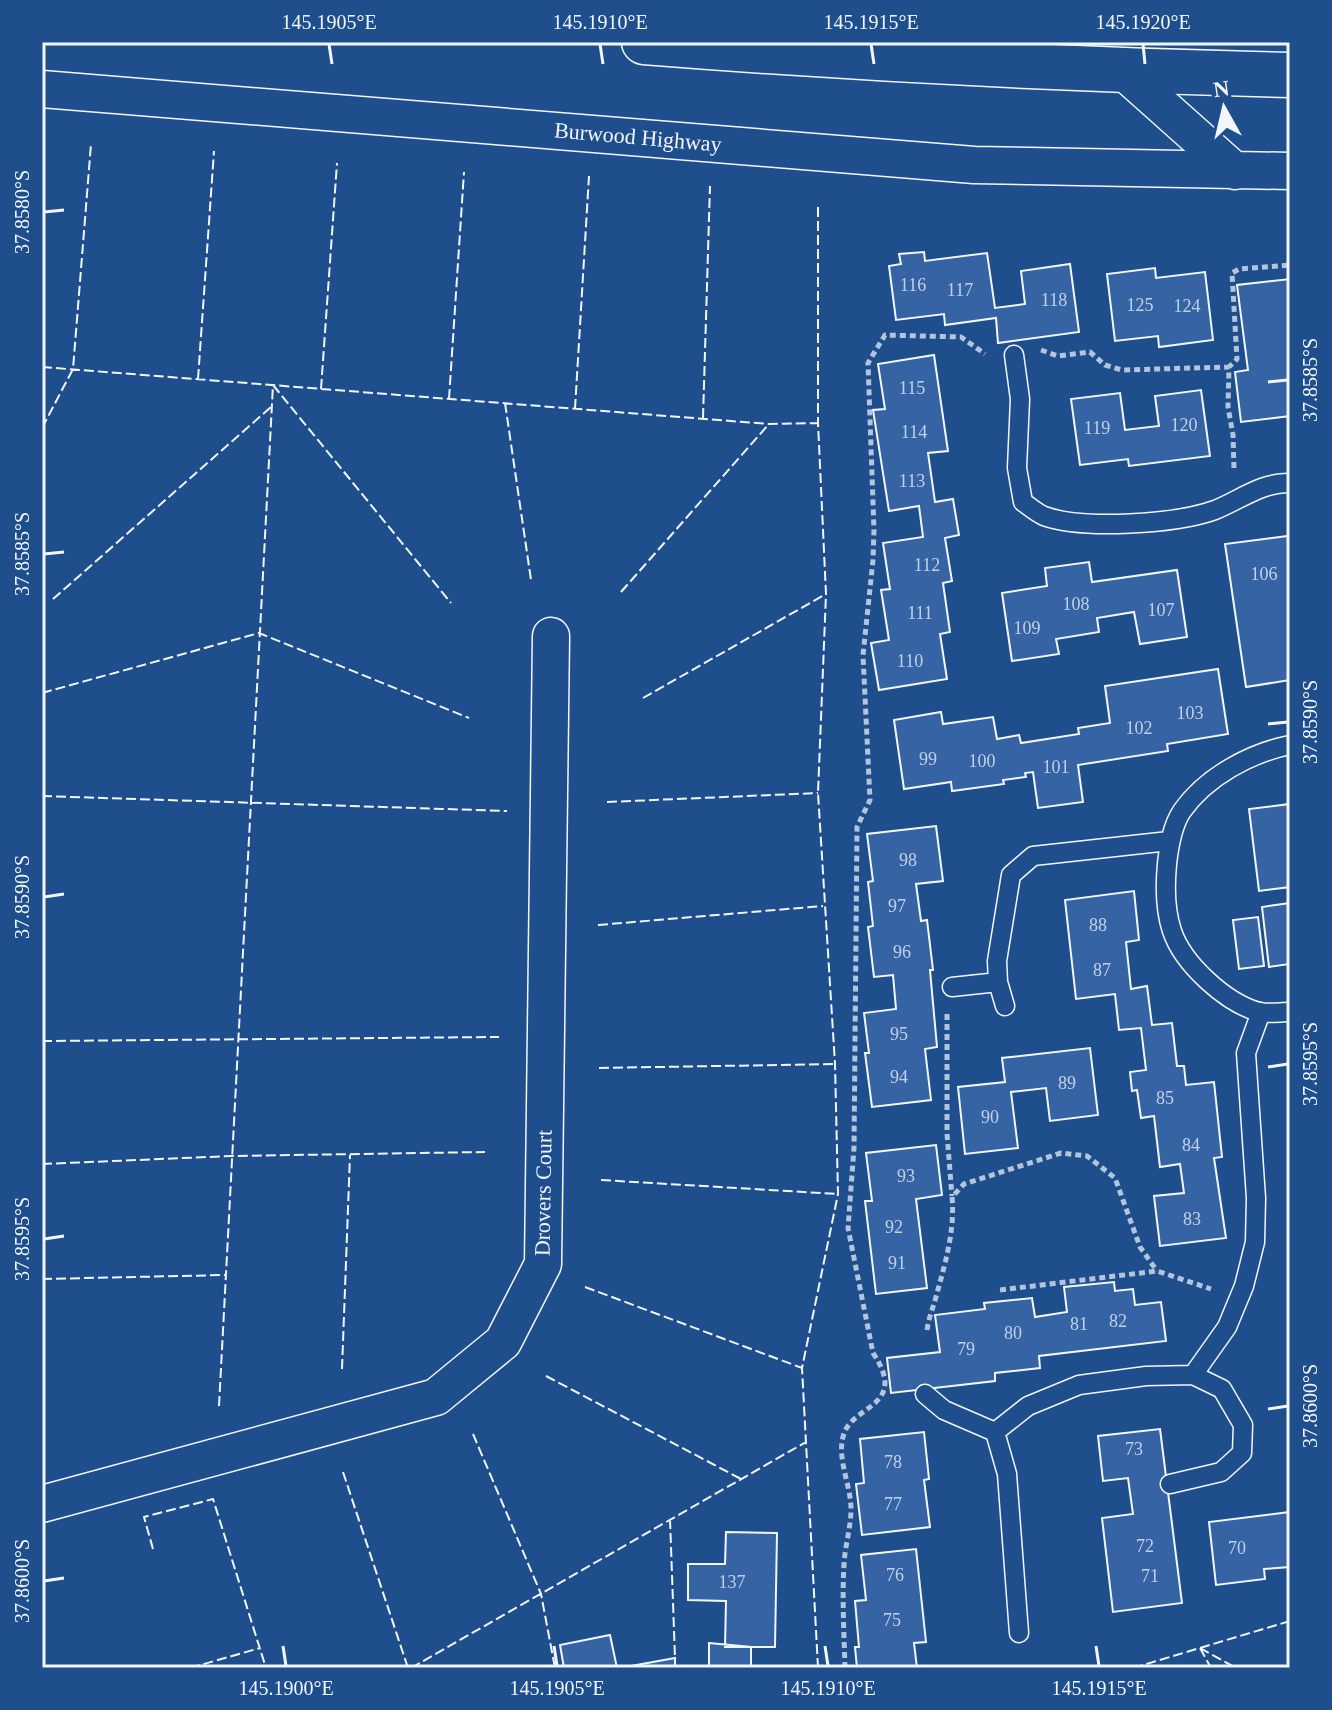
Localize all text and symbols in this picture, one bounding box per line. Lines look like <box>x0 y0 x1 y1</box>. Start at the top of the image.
text: 145.1905°E <box>281 11 377 33</box>
text: 145.1910°E <box>552 11 648 33</box>
text: 145.1915°E <box>823 11 919 33</box>
text: 145.1920°E <box>1095 11 1191 33</box>
north arrow <box>1184 68 1264 148</box>
text: N <box>1212 75 1231 102</box>
street label: Burwood Highway <box>553 117 723 157</box>
text: 37.8580°S <box>11 170 33 254</box>
house number: 116 <box>900 275 926 295</box>
house number: 117 <box>947 280 973 300</box>
house number: 118 <box>1041 290 1067 310</box>
house number: 125 <box>1127 295 1154 315</box>
house number: 124 <box>1174 296 1201 316</box>
text: 37.8585°S <box>1299 338 1321 422</box>
house number: 115 <box>899 378 925 398</box>
house number: 120 <box>1171 415 1198 435</box>
house number: 119 <box>1084 418 1110 438</box>
house number: 114 <box>901 422 927 442</box>
house number: 113 <box>899 471 925 491</box>
text: 37.8585°S <box>11 512 33 596</box>
house number: 112 <box>914 555 940 575</box>
house number: 106 <box>1251 564 1278 584</box>
house number: 108 <box>1063 594 1090 614</box>
house number: 107 <box>1148 600 1175 620</box>
house number: 111 <box>907 603 933 623</box>
house number: 109 <box>1014 618 1041 638</box>
house number: 110 <box>897 651 923 671</box>
text: 37.8590°S <box>1299 680 1321 764</box>
house number: 103 <box>1177 703 1204 723</box>
house number: 102 <box>1126 718 1153 738</box>
house number: 99 <box>919 749 937 769</box>
house number: 100 <box>969 751 996 771</box>
house number: 101 <box>1043 757 1070 777</box>
house number: 98 <box>899 850 917 870</box>
text: 37.8590°S <box>11 855 33 939</box>
house number: 97 <box>888 896 906 916</box>
house number: 88 <box>1089 915 1107 935</box>
house number: 96 <box>893 942 911 962</box>
house number: 87 <box>1093 960 1111 980</box>
text: 37.8595°S <box>1299 1022 1321 1106</box>
house number: 95 <box>890 1024 908 1044</box>
house number: 94 <box>890 1067 908 1087</box>
house number: 89 <box>1058 1073 1076 1093</box>
house number: 85 <box>1156 1088 1174 1108</box>
house number: 90 <box>981 1107 999 1127</box>
street label: Drovers Court <box>529 1130 557 1256</box>
house number: 84 <box>1182 1135 1200 1155</box>
house number: 93 <box>897 1166 915 1186</box>
text: 37.8595°S <box>11 1197 33 1281</box>
house number: 83 <box>1183 1209 1201 1229</box>
house number: 92 <box>885 1217 903 1237</box>
house number: 91 <box>888 1253 906 1273</box>
house number: 82 <box>1109 1311 1127 1331</box>
house number: 81 <box>1070 1314 1088 1334</box>
house number: 80 <box>1004 1323 1022 1343</box>
house number: 79 <box>957 1339 975 1359</box>
text: 37.8600°S <box>1299 1364 1321 1448</box>
house number: 73 <box>1125 1439 1143 1459</box>
house number: 78 <box>884 1452 902 1472</box>
house number: 77 <box>884 1494 902 1514</box>
house number: 72 <box>1136 1536 1154 1556</box>
house number: 70 <box>1228 1538 1246 1558</box>
text: 37.8600°S <box>11 1539 33 1623</box>
house number: 76 <box>886 1565 904 1585</box>
house number: 71 <box>1141 1566 1159 1586</box>
house number: 137 <box>719 1572 746 1592</box>
house number: 75 <box>883 1610 901 1630</box>
text: 145.1900°E <box>238 1677 334 1699</box>
text: 145.1905°E <box>509 1677 605 1699</box>
text: 145.1910°E <box>780 1677 876 1699</box>
text: 145.1915°E <box>1051 1677 1147 1699</box>

